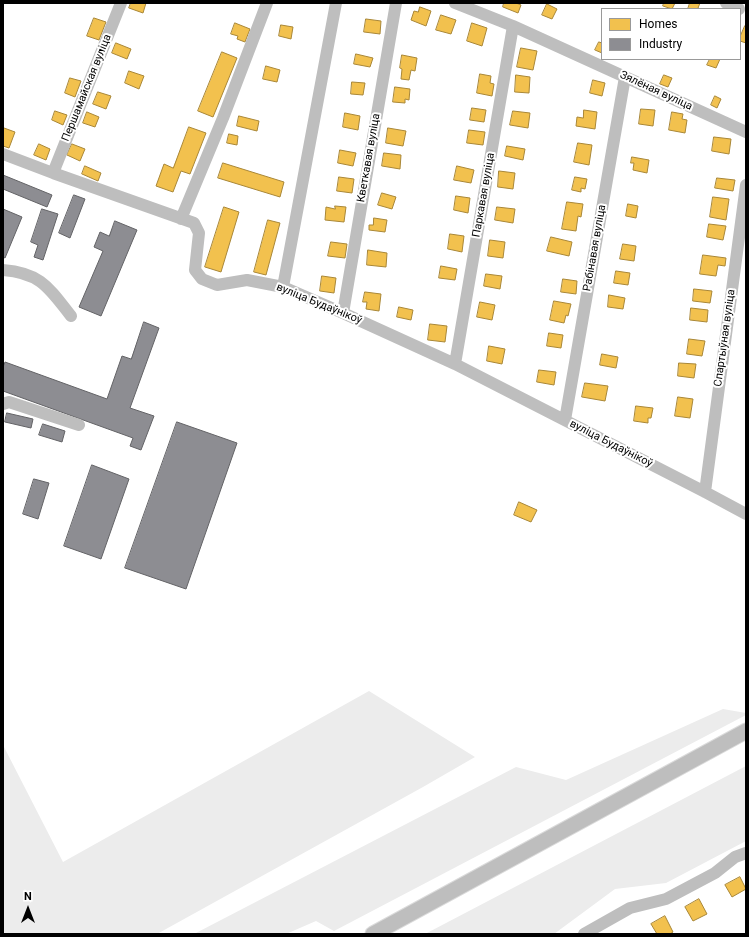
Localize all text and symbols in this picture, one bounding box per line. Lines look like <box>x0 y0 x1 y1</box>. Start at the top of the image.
legend <box>601 8 741 60</box>
text: Homes <box>639 17 677 31</box>
street label: Першамайская вуліца <box>59 32 115 144</box>
text: Industry <box>639 37 682 51</box>
street label: Зялёная вуліца <box>618 68 694 114</box>
street label: Кветкавая вуліца <box>355 112 383 204</box>
street label: Паркавая вуліца <box>470 152 498 238</box>
street label: Рабінавая вуліца <box>581 204 609 292</box>
street label: вуліца Будаўнікоў <box>274 281 364 327</box>
street label: Спартыўная вуліца <box>712 288 738 388</box>
street label: вуліца Будаўнікоў <box>567 417 655 471</box>
north arrow <box>8 889 48 929</box>
text: N <box>24 890 32 903</box>

